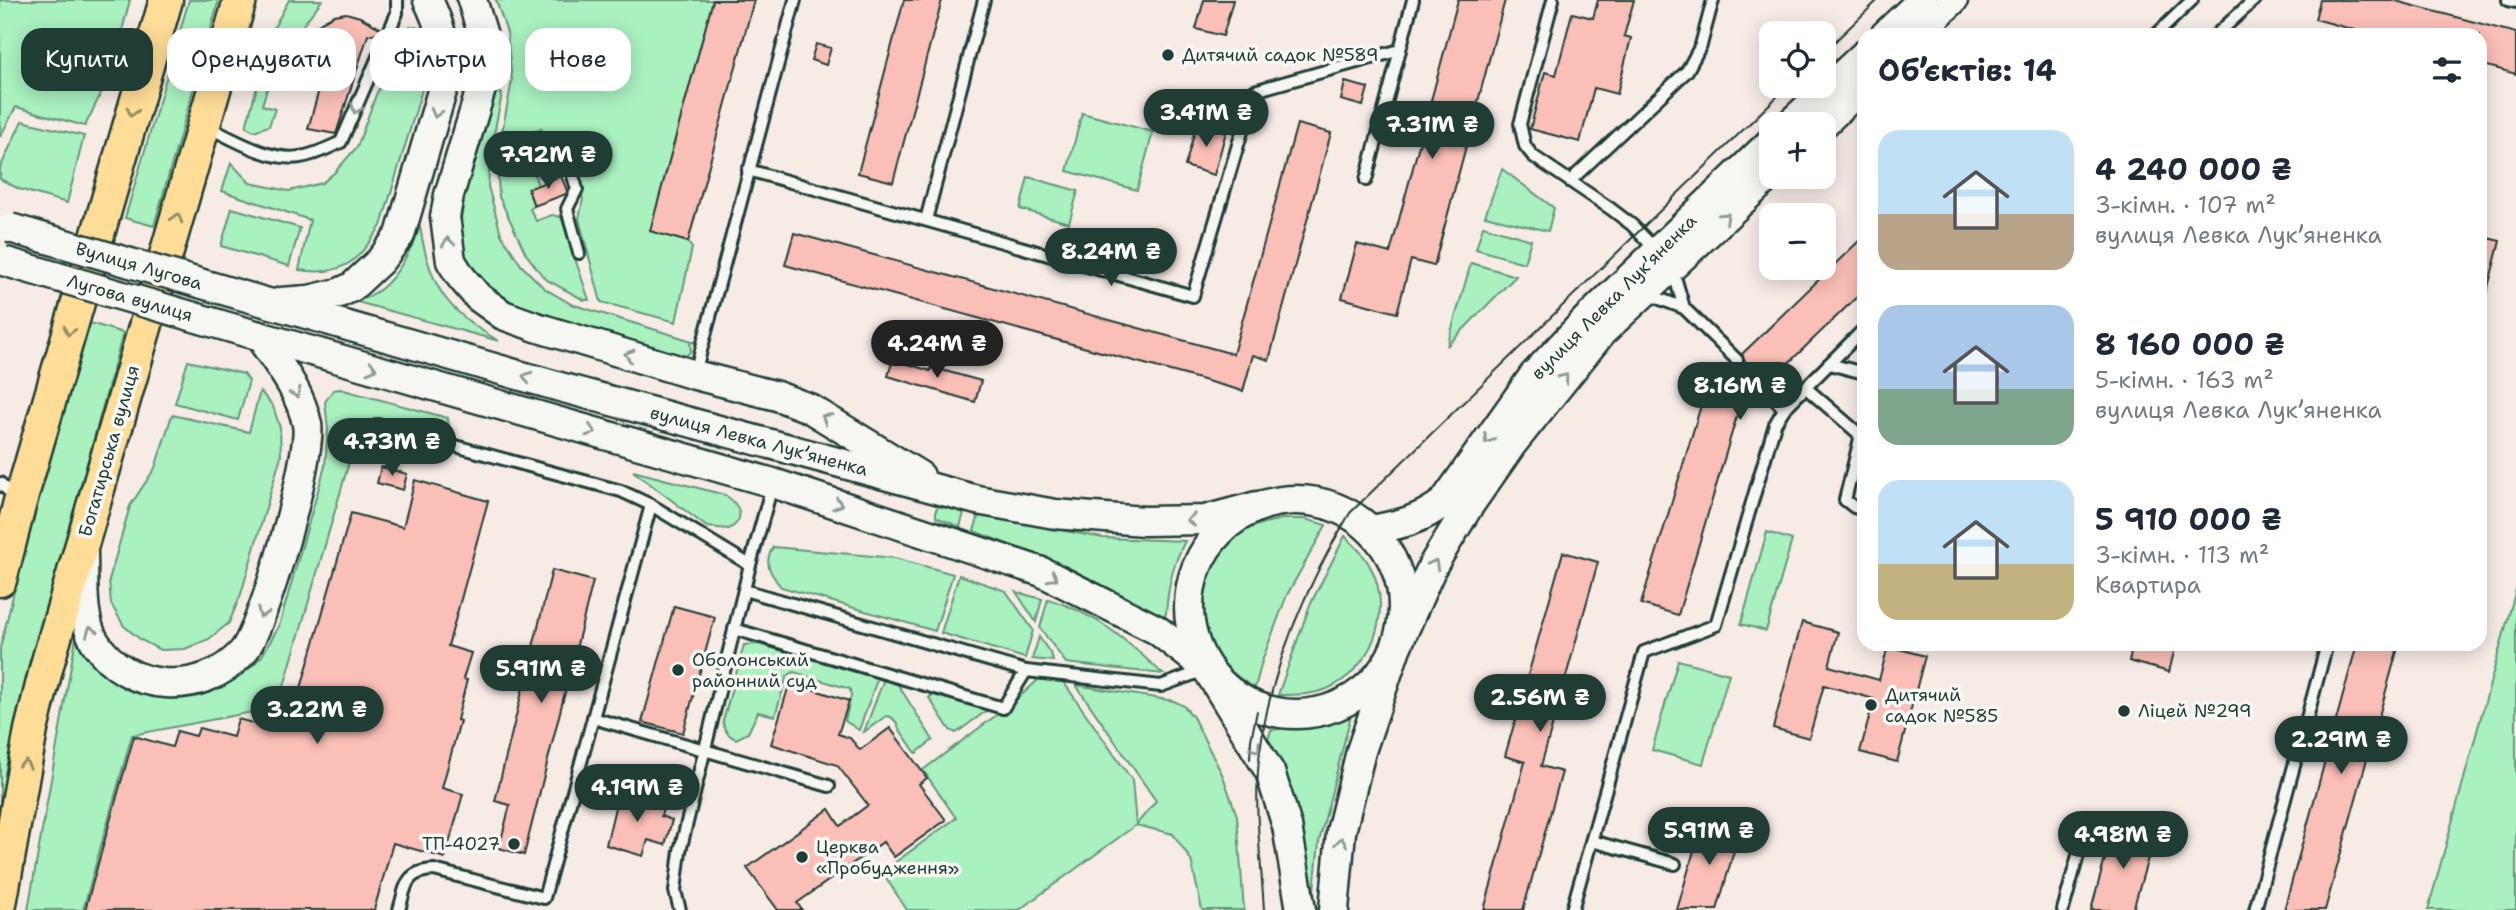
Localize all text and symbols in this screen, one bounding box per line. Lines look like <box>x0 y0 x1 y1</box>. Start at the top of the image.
map controls <box>1759 21 1836 280</box>
button: locate <box>1759 21 1836 98</box>
chip: Купити <box>21 28 153 91</box>
chip: Орендувати <box>167 28 356 91</box>
chip: Фільтри <box>370 28 511 91</box>
chip: Нове <box>525 28 631 91</box>
place label: Дитячий садок №589 <box>1182 43 1379 67</box>
marker: Дитячий садок №589 <box>1160 47 1176 63</box>
text: Об’єктів: 14 <box>1878 50 2057 91</box>
icon: filters <box>2428 51 2466 89</box>
pin: 3.41M ₴ <box>1141 90 1271 149</box>
text: 3.41M ₴ <box>1160 97 1252 127</box>
one-way arrow <box>350 101 364 114</box>
pin: 7.31M ₴ <box>1367 102 1497 161</box>
one-way arrow <box>126 106 141 118</box>
one-way arrow <box>430 106 444 118</box>
text: 7.31M ₴ <box>1385 109 1479 139</box>
button: + <box>1759 112 1836 189</box>
pin: 7.92M ₴ <box>483 132 613 191</box>
text: 7.92M ₴ <box>500 139 596 169</box>
text: 4 240 000 ₴ <box>2095 149 2292 190</box>
icon: home <box>1934 158 2018 242</box>
text: 3-кімн. · 107 m² <box>2095 190 2276 220</box>
button: − <box>1759 203 1836 280</box>
street label: вулиця Левка Лукʼяненка <box>1526 209 1702 385</box>
one-way arrow <box>169 212 184 224</box>
one-way arrow <box>1717 213 1730 226</box>
text: вулиця Левка Лукʼяненка <box>2095 220 2382 250</box>
pin: 8.24M ₴ <box>1046 229 1176 288</box>
street label: Вулиця Лугова <box>73 236 205 296</box>
one-way arrow <box>440 236 455 248</box>
text: 8.24M ₴ <box>1061 236 1161 266</box>
street label: Лугова вулиця <box>64 269 196 327</box>
pin: 4.24M ₴ <box>872 320 1002 380</box>
text: 8 160 000 ₴ <box>2095 324 2285 365</box>
one-way arrow <box>63 325 78 337</box>
text: 4.24M ₴ <box>887 328 987 358</box>
icon: home <box>1934 333 2018 417</box>
one-way arrow <box>623 348 635 363</box>
one-way arrow <box>366 360 378 374</box>
street label: Богатирська вулиця <box>73 362 145 540</box>
pin: 8.16M ₴ <box>1675 362 1805 422</box>
text: 5-кімн. · 163 m² <box>2095 365 2274 395</box>
text: 8.16M ₴ <box>1694 370 1786 400</box>
one-way arrow <box>522 371 534 386</box>
one-way arrow <box>1556 373 1569 385</box>
one-way arrow <box>287 386 301 398</box>
text: вулиця Левка Лукʼяненка <box>2095 395 2382 425</box>
street label: вулиця Левка Лукʼяненка <box>647 400 871 482</box>
one-way arrow <box>820 413 833 426</box>
pin: 4.73M ₴ <box>327 419 457 478</box>
one-way arrow <box>585 422 597 437</box>
text: 4.73M ₴ <box>343 426 441 456</box>
one-way arrow <box>1484 431 1496 444</box>
one-way arrow <box>831 496 844 510</box>
text: 5 910 000 ₴ <box>2095 499 2282 540</box>
icon: home <box>1934 508 2018 592</box>
one-way arrow <box>1185 512 1196 528</box>
text: 3-кімн. · 113 m² <box>2095 540 2269 570</box>
one-way arrow <box>1426 559 1440 571</box>
one-way arrow <box>1046 569 1058 583</box>
text: Квартира <box>2095 570 2201 600</box>
one-way arrow <box>257 606 271 618</box>
one-way arrow <box>85 626 99 638</box>
pin: 5.91M ₴ <box>476 646 606 705</box>
place label: Оболонський районний суд <box>692 648 817 693</box>
text: 5.91M ₴ <box>496 653 586 683</box>
marker: Оболонський районний суд <box>670 662 686 678</box>
pin: 2.56M ₴ <box>1475 674 1605 734</box>
text: 2.56M ₴ <box>1490 682 1590 712</box>
place label: Дитячий садок №585 <box>1885 683 1998 728</box>
pin: 3.22M ₴ <box>252 686 382 746</box>
text: 3.22M ₴ <box>267 694 367 724</box>
marker: Дитячий садок №585 <box>1863 697 1879 713</box>
place label: Ліцей №299 <box>2138 699 2252 723</box>
marker: Ліцей №299 <box>2116 703 2132 719</box>
pin: 2.29M ₴ <box>2276 716 2406 776</box>
text: 2.29M ₴ <box>2291 724 2391 754</box>
one-way arrow <box>1248 740 1260 753</box>
one-way arrow <box>17 758 32 770</box>
pin: 4.19M ₴ <box>572 764 702 824</box>
text: 4.19M ₴ <box>591 772 683 802</box>
pin: 5.91M ₴ <box>1644 808 1774 867</box>
pin: 4.98M ₴ <box>2058 812 2188 871</box>
text: 5.91M ₴ <box>1664 815 1754 845</box>
text: 4.98M ₴ <box>2074 819 2172 849</box>
place label: ТП-4027 <box>422 832 500 856</box>
place label: Церква «Пробудження» <box>816 835 959 880</box>
marker: ТП-4027 <box>506 836 522 852</box>
one-way arrow <box>1333 836 1348 848</box>
marker: Церква «Пробудження» <box>794 849 810 865</box>

